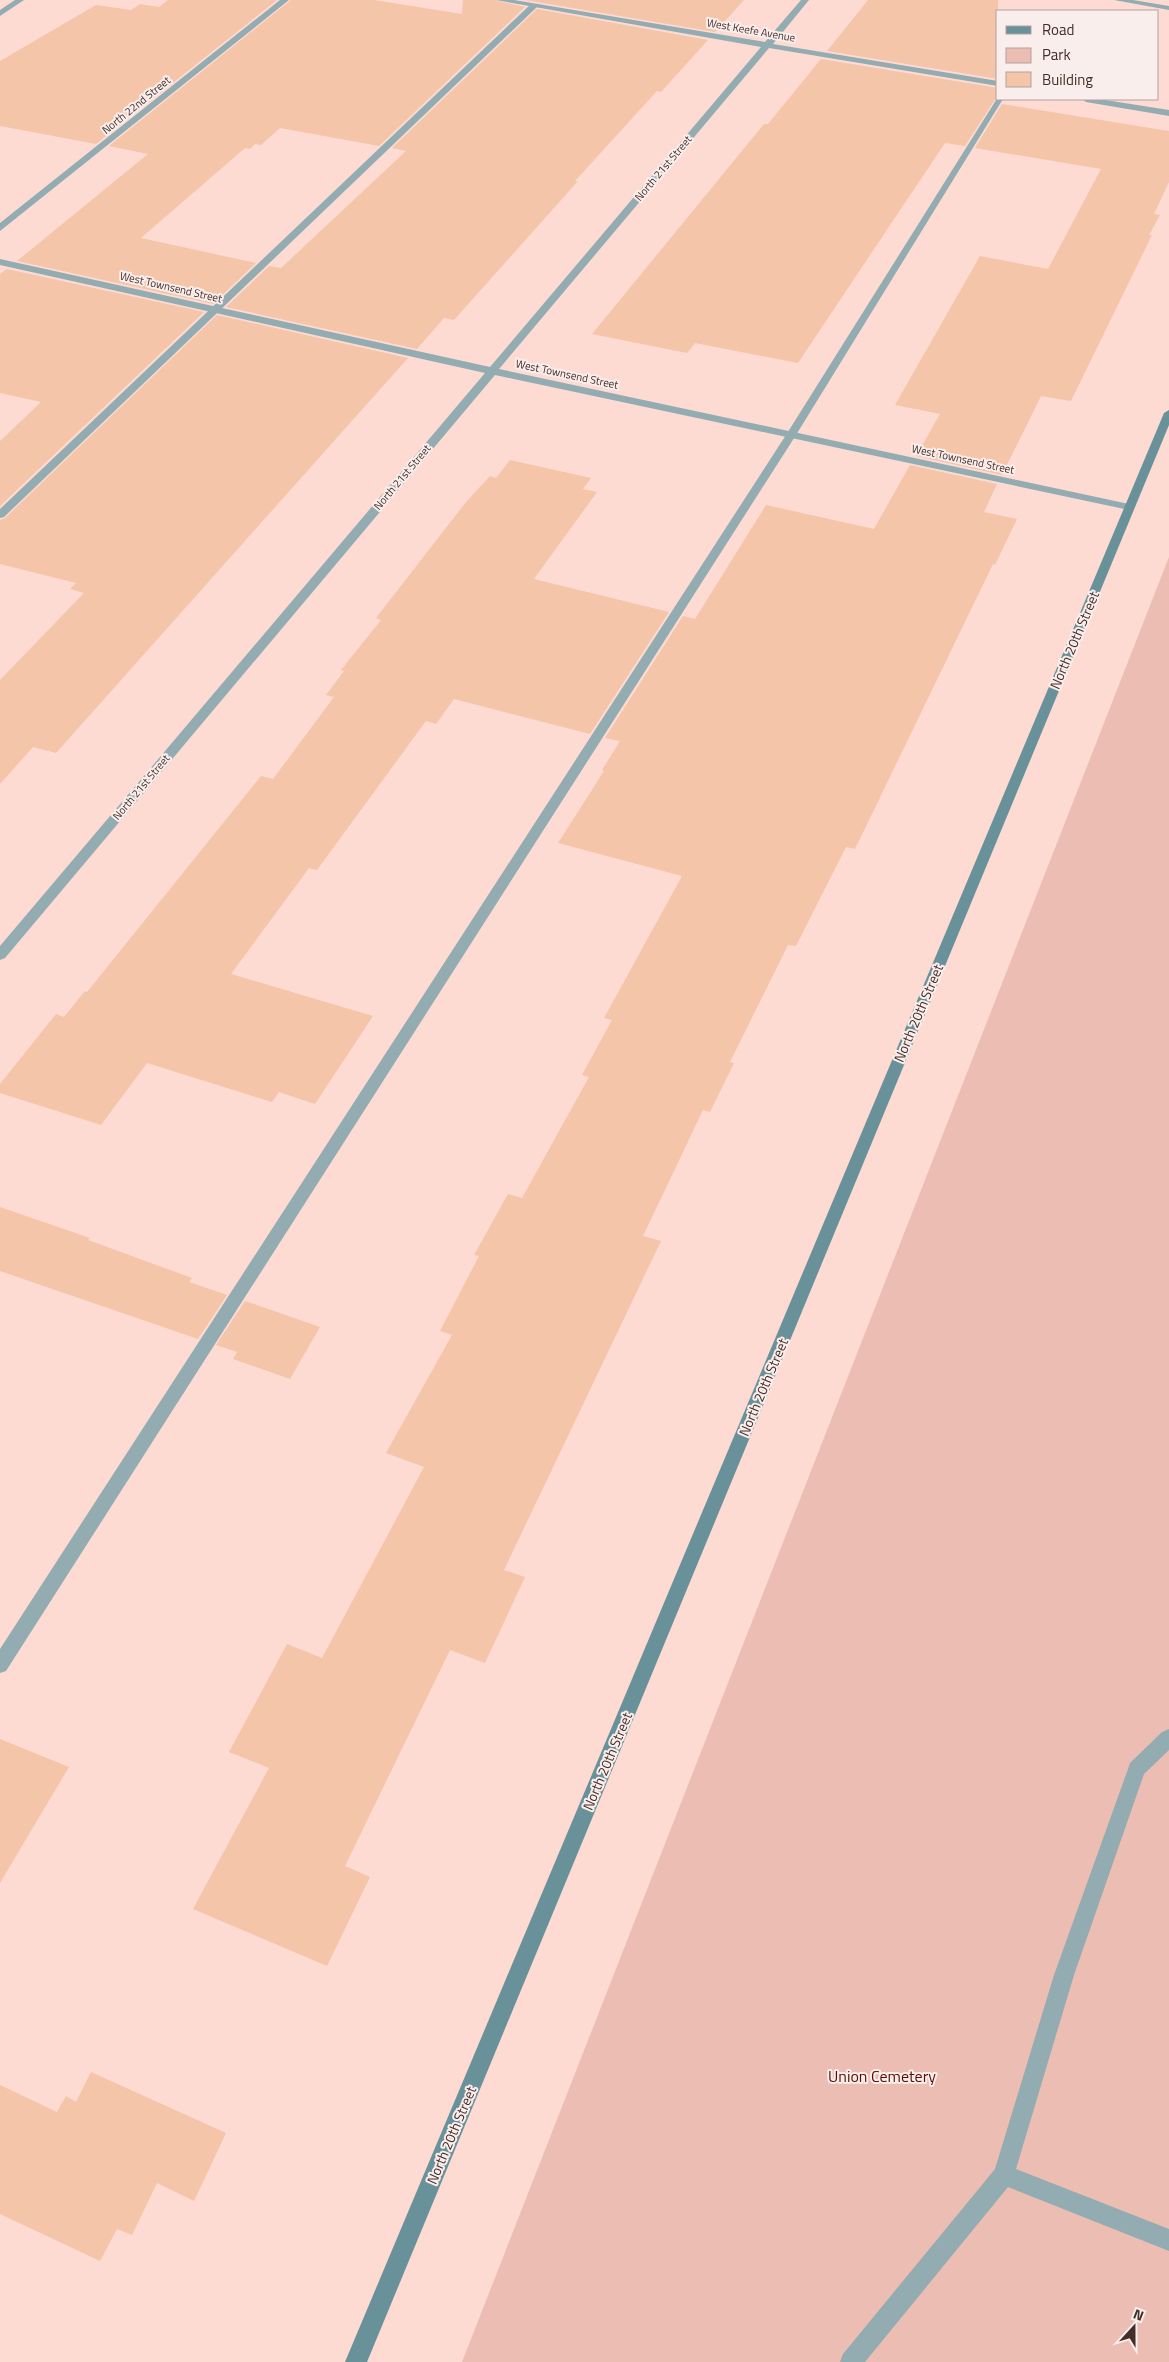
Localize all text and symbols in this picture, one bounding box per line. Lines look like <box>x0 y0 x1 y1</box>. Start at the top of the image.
legend <box>996 10 1159 100</box>
street label: West Keefe Avenue <box>705 14 797 46</box>
text: Road <box>1042 18 1074 41</box>
text: Park <box>1042 43 1071 66</box>
text: Building <box>1042 68 1093 91</box>
street label: North 22nd Street <box>98 72 174 138</box>
street label: North 21st Street <box>631 132 695 204</box>
street label: West Townsend Street <box>118 267 224 307</box>
street label: West Townsend Street <box>514 355 620 393</box>
street label: West Townsend Street <box>910 440 1016 478</box>
street label: North 21st Street <box>370 441 434 513</box>
street label: North 20th Street <box>1044 588 1104 692</box>
street label: North 21st Street <box>109 751 173 823</box>
street label: North 20th Street <box>888 961 948 1065</box>
street label: North 20th Street <box>733 1335 793 1439</box>
street label: North 20th Street <box>577 1709 637 1813</box>
park label: Union Cemetery <box>828 2064 936 2088</box>
street label: North 20th Street <box>421 2083 481 2187</box>
north arrow <box>1109 2302 1159 2352</box>
text: N <box>1131 2303 1147 2326</box>

